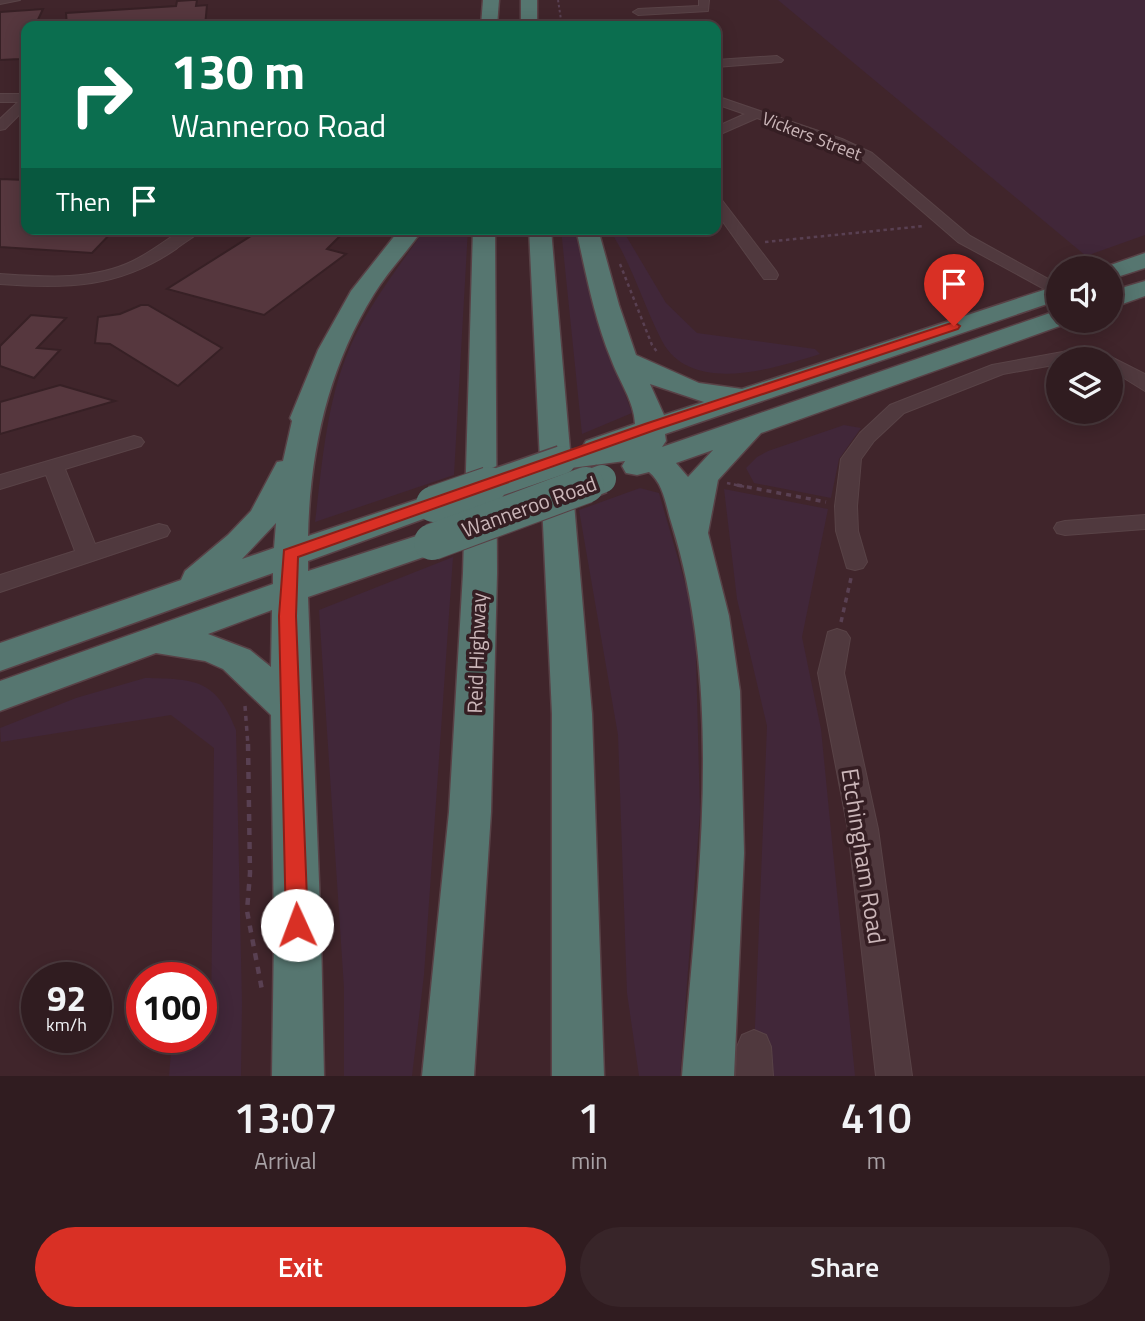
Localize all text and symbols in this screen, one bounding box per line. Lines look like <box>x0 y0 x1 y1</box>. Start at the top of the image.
text: 130 m <box>171 33 305 108</box>
icon: right <box>56 49 147 140</box>
text: Wanneroo Road <box>171 101 386 149</box>
street label: Vickers Street <box>758 105 866 168</box>
text: Then <box>56 182 111 221</box>
icon: arrive <box>125 182 163 220</box>
pin <box>924 254 984 326</box>
map controls <box>1046 256 1123 424</box>
button: sound <box>1046 256 1123 333</box>
icon: arrive <box>935 265 973 303</box>
button: layers <box>1046 347 1123 424</box>
street label: Wanneroo Road <box>457 467 601 545</box>
street label: Reid Highway <box>458 592 494 714</box>
street label: Etchingham Road <box>832 765 896 947</box>
position arrow <box>260 888 334 962</box>
speed limit sign: 100 <box>126 962 217 1053</box>
text: 92 <box>47 971 86 1025</box>
text: km/h <box>46 1011 87 1038</box>
text: 13:07 <box>233 1085 338 1149</box>
text: 1 <box>578 1085 601 1149</box>
text: 410 <box>841 1085 912 1149</box>
text: Arrival <box>254 1143 317 1178</box>
text: min <box>571 1143 608 1178</box>
text: m <box>867 1143 886 1178</box>
button: Exit <box>35 1227 566 1307</box>
button: Share <box>580 1227 1110 1307</box>

